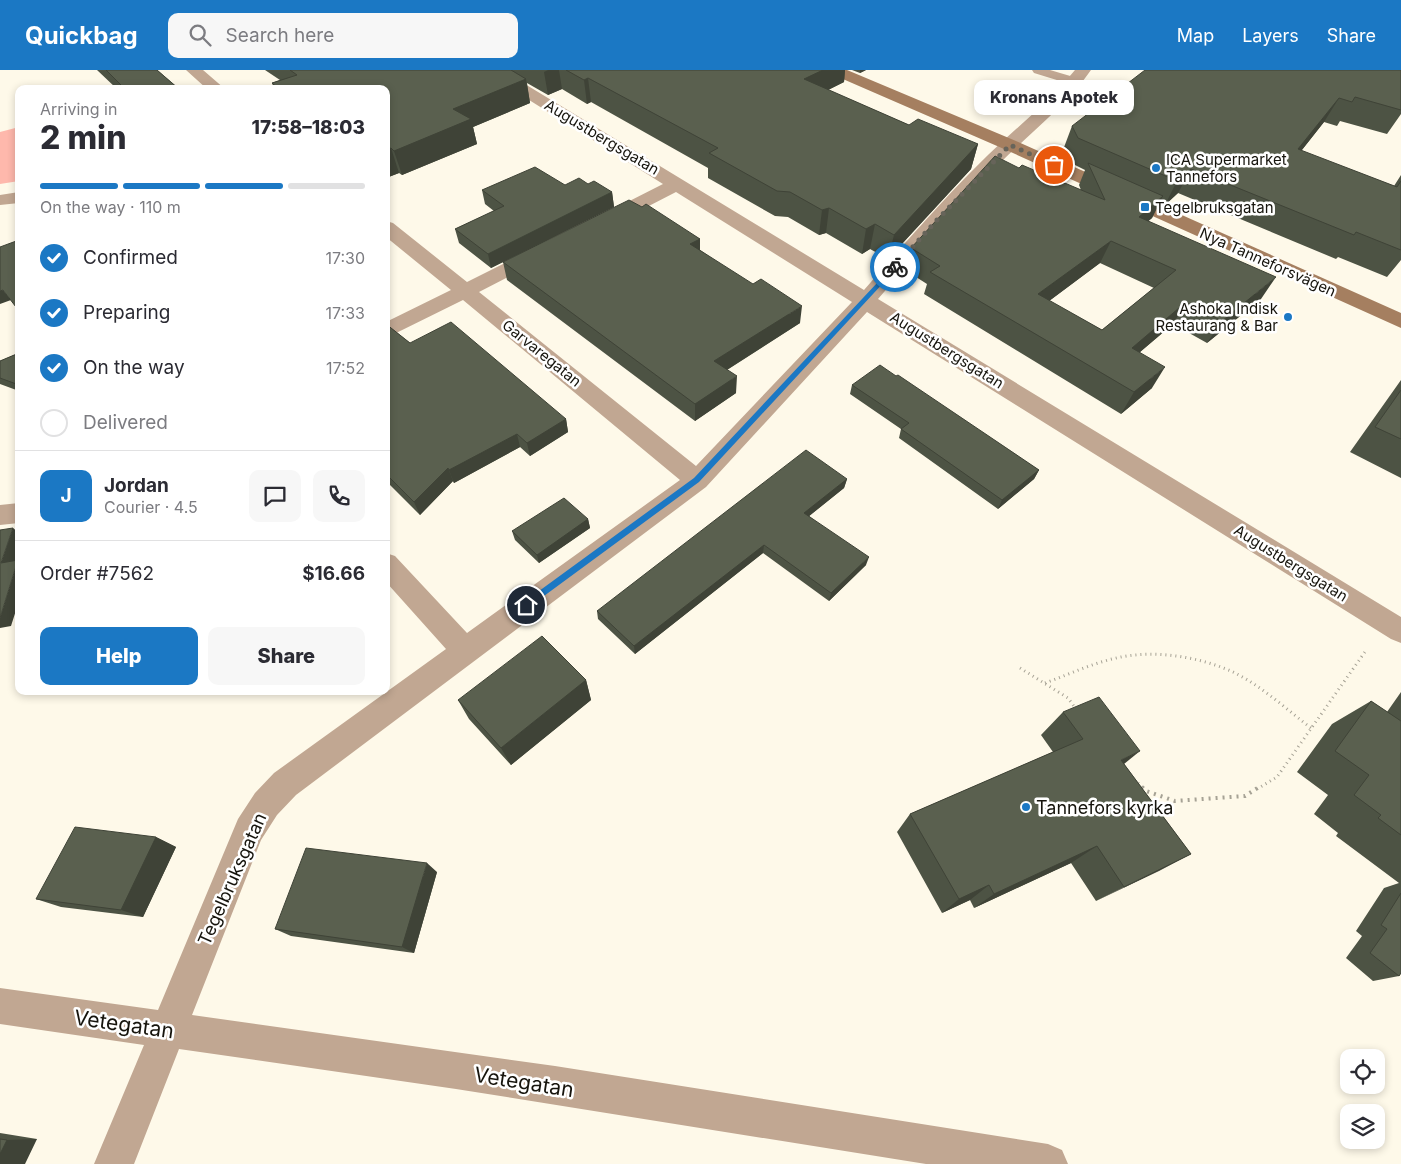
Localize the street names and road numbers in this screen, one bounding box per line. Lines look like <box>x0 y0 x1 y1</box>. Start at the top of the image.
street label: Augustbergsgatan <box>541 95 663 179</box>
street label: Nya Tanneforsvägen <box>1197 223 1339 301</box>
street label: Augustbergsgatan <box>887 307 1007 393</box>
street label: Garvaregatan <box>499 315 585 391</box>
street label: Augustbergsgatan <box>1231 520 1351 606</box>
street label: Tegelbruksgatan <box>193 810 271 948</box>
street label: Vetegatan <box>73 1005 175 1043</box>
street label: Vetegatan <box>472 1062 576 1102</box>

